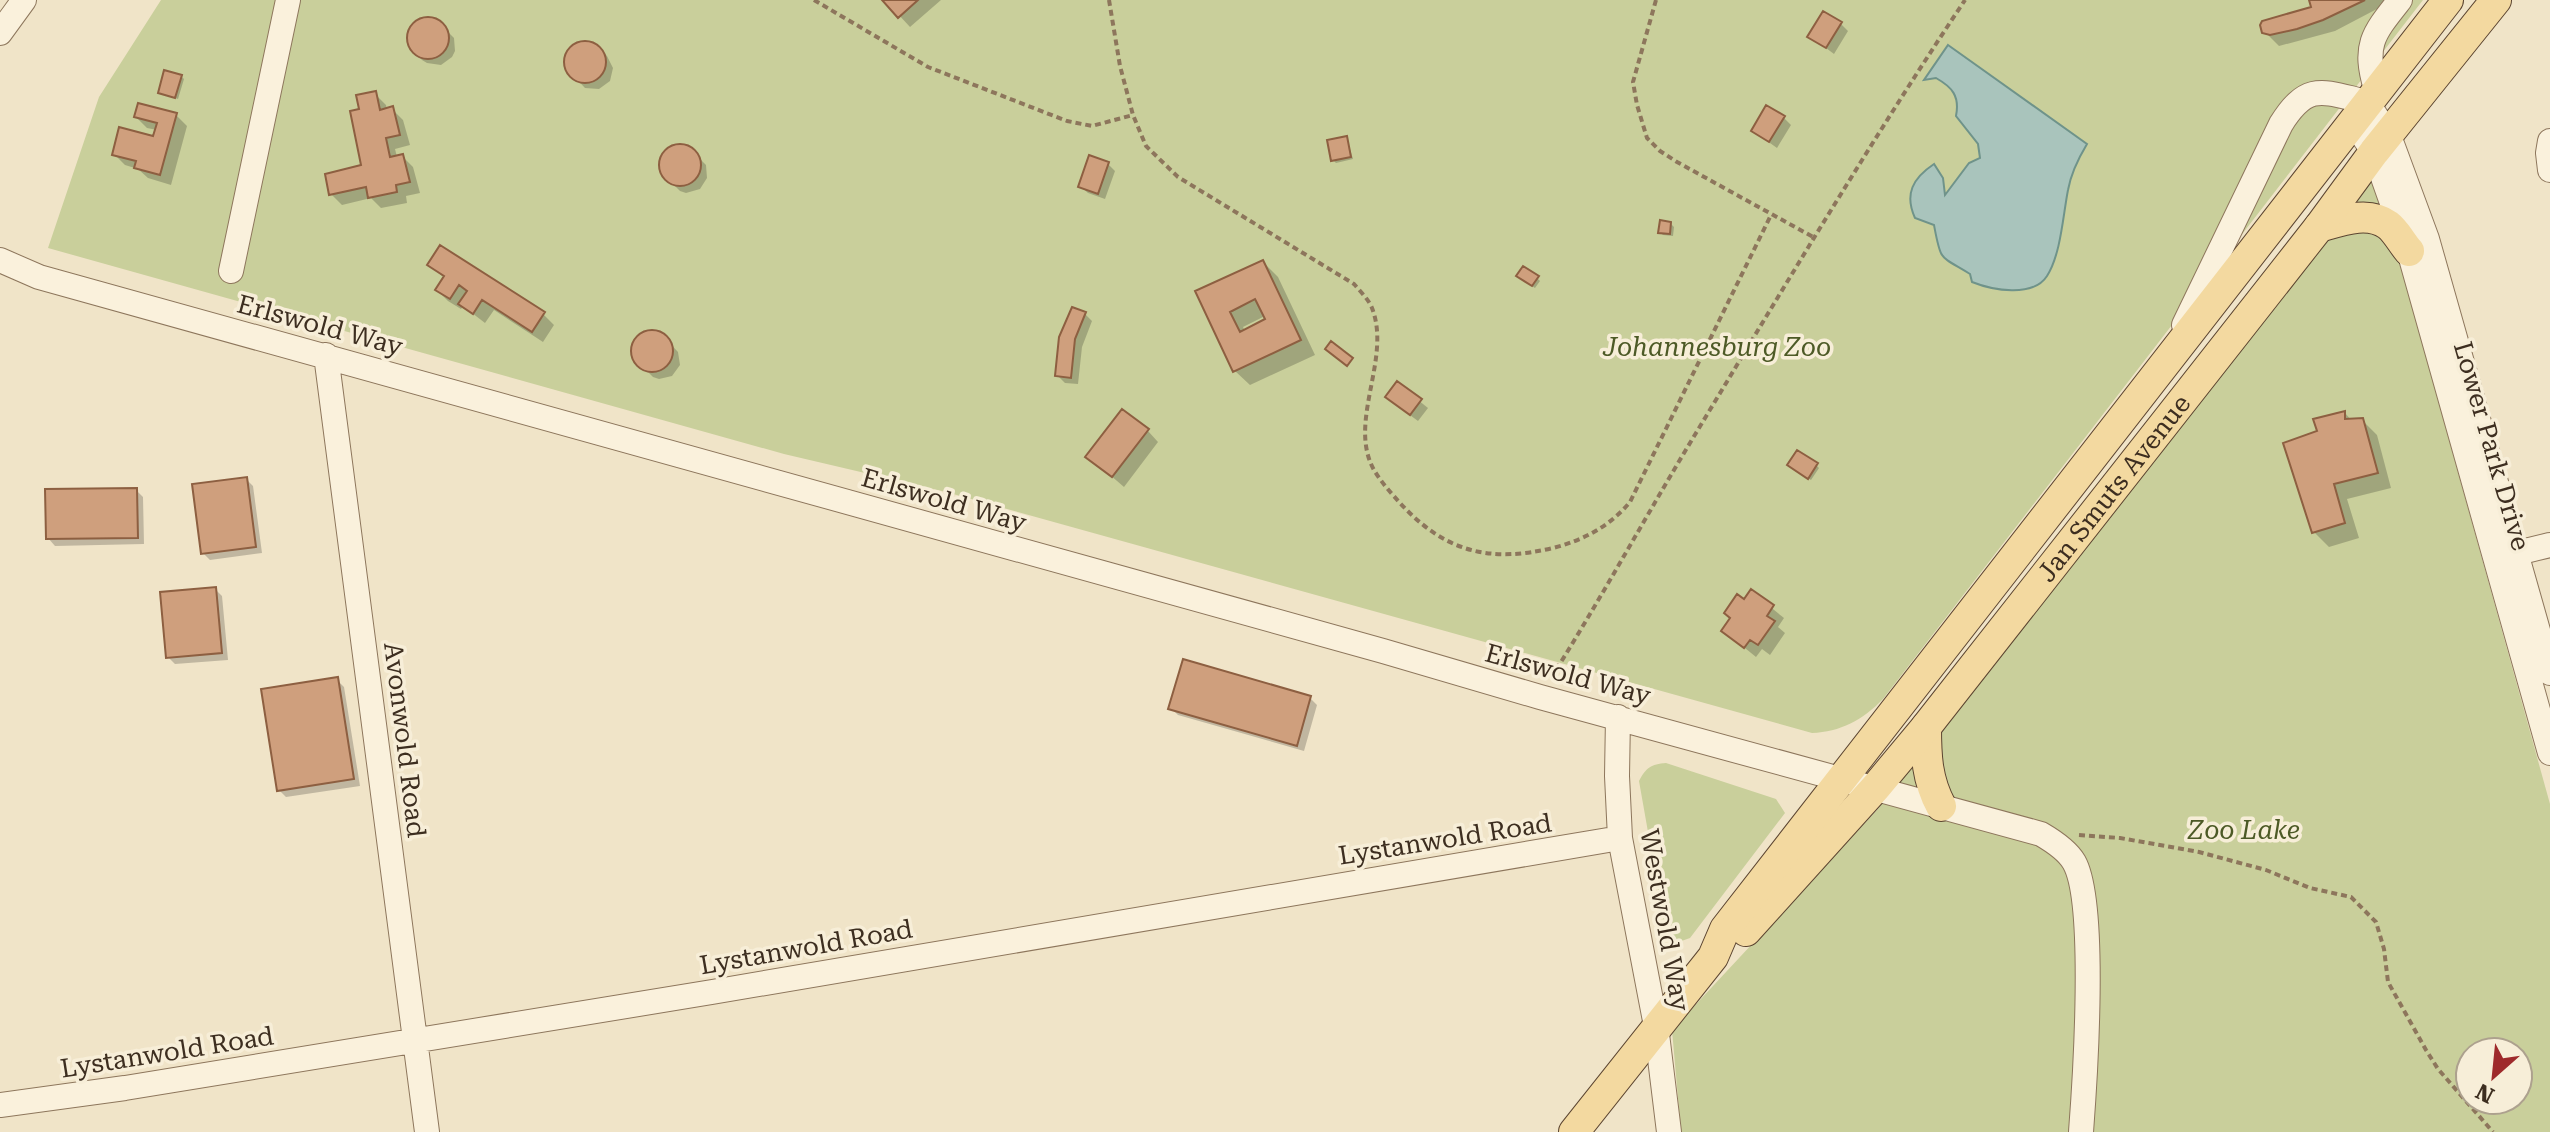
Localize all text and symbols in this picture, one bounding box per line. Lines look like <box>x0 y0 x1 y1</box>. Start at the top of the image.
street label: Erlswold Way <box>234 289 407 362</box>
park label: Johannesburg Zoo <box>1602 332 1831 362</box>
street label: Lower Park Drive <box>2448 338 2536 554</box>
street label: Jan Smuts Avenue <box>2031 389 2196 587</box>
street label: Erlswold Way <box>858 462 1030 538</box>
street label: Erlswold Way <box>1482 638 1655 711</box>
street label: Avonwold Road <box>378 641 432 840</box>
street label: Lystanwold Road <box>1336 807 1554 871</box>
park label: Zoo Lake <box>2187 815 2300 845</box>
street label: Westwold Way <box>1634 827 1696 1014</box>
street label: Lystanwold Road <box>697 913 915 980</box>
street label: Lystanwold Road <box>58 1020 276 1084</box>
north arrow <box>2454 1036 2534 1116</box>
text: N <box>2472 1078 2498 1108</box>

